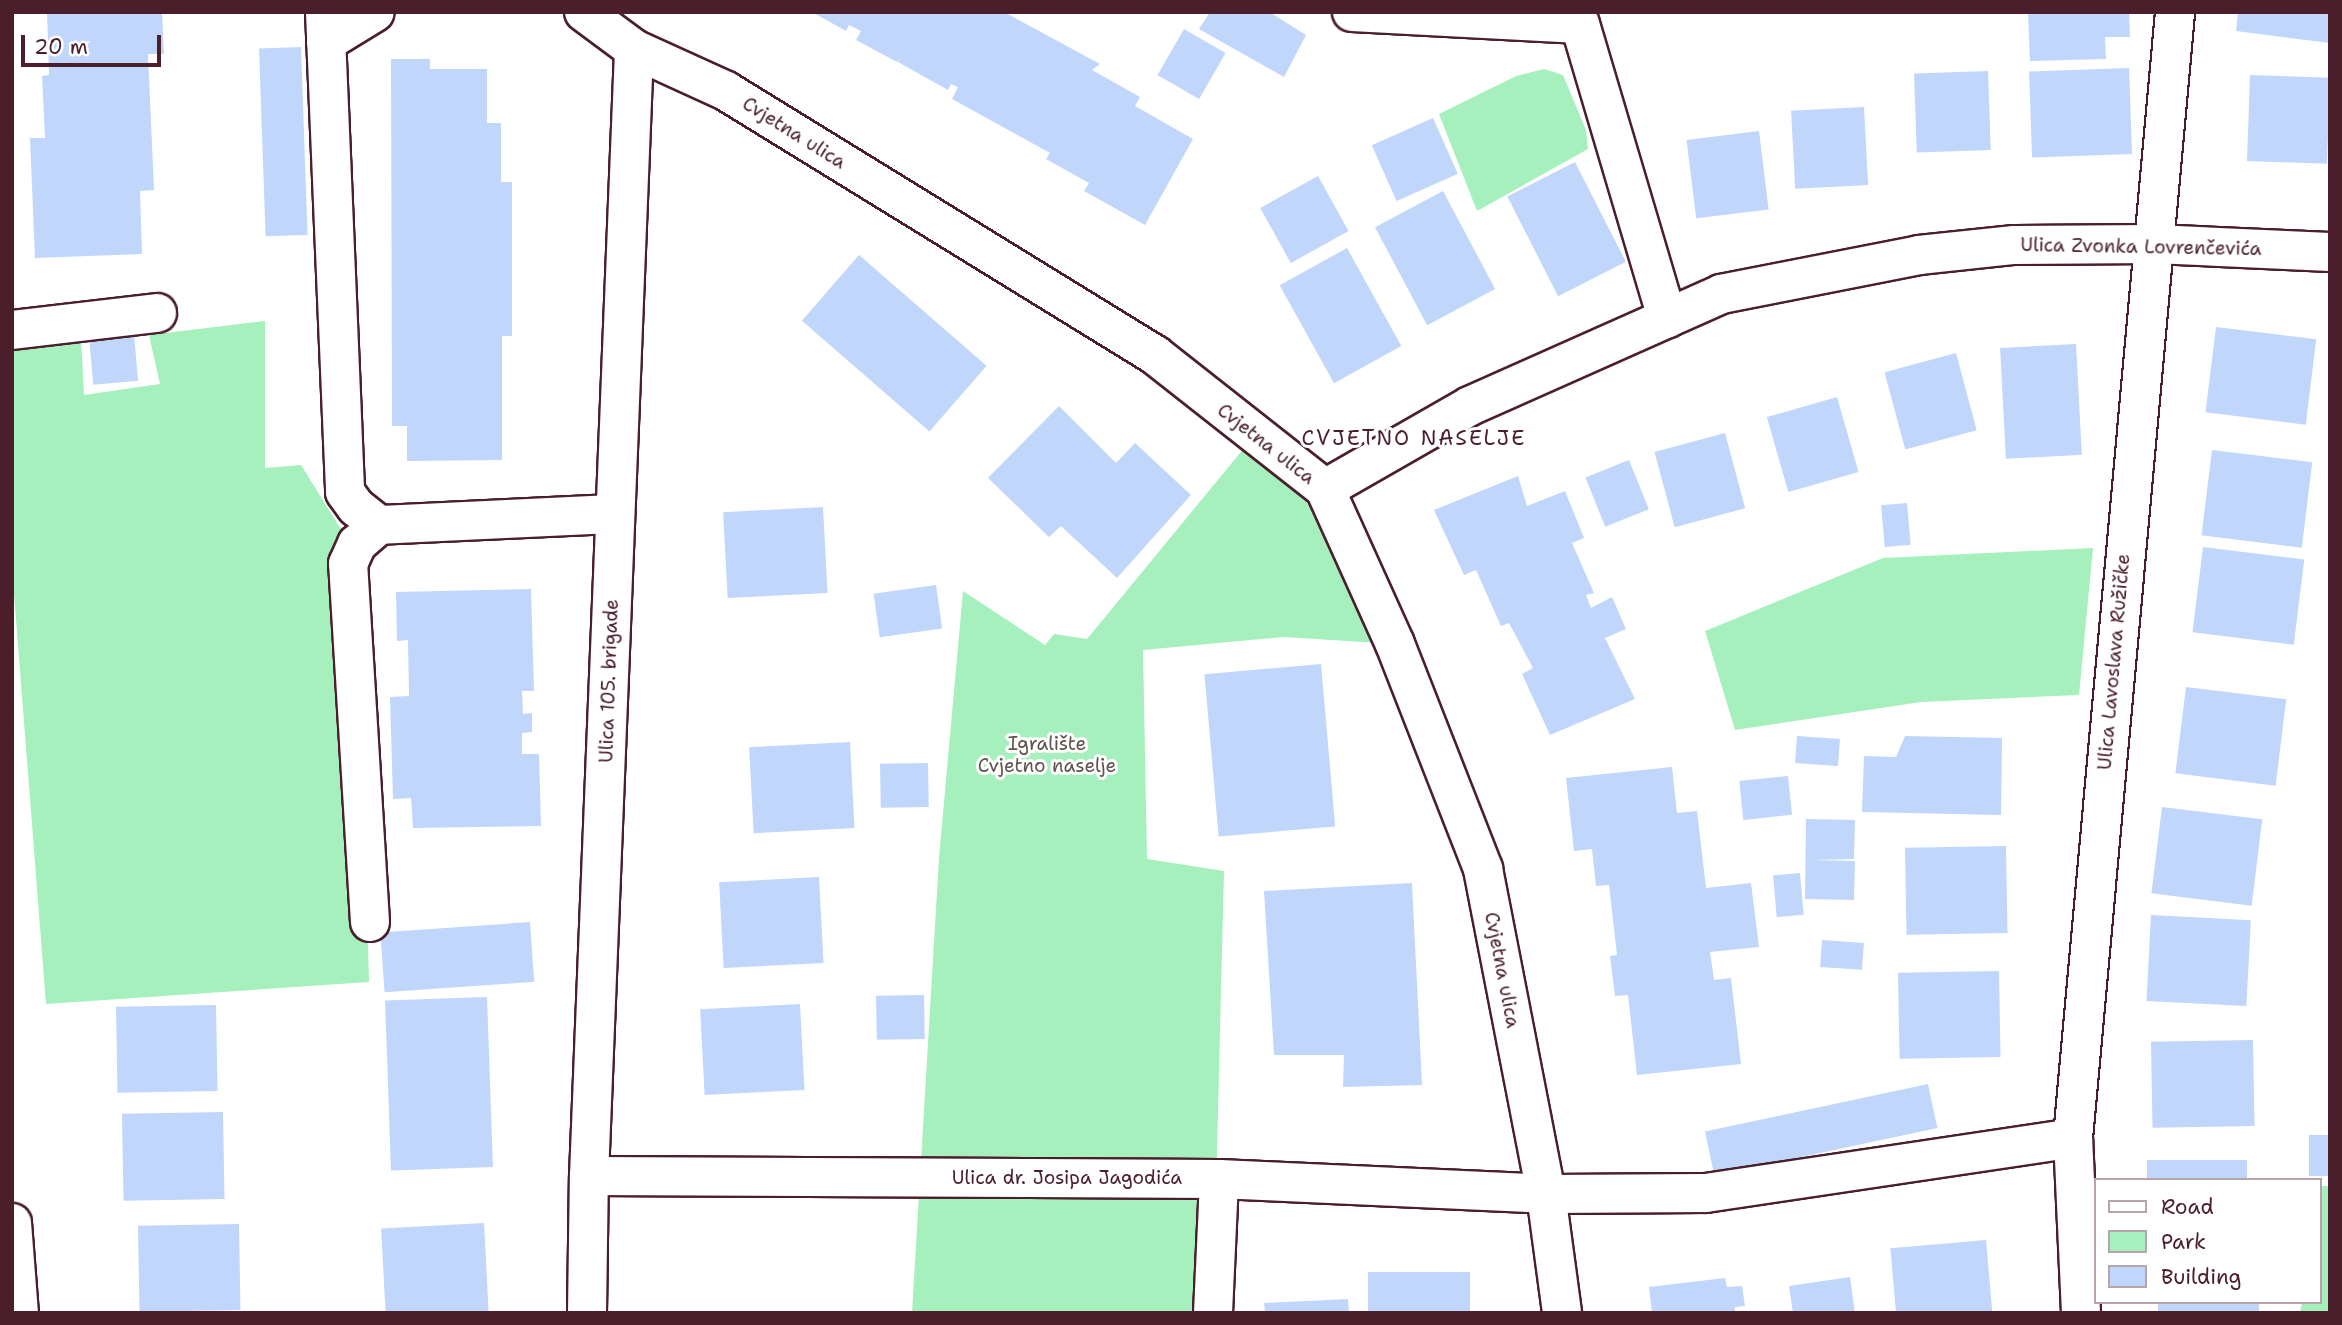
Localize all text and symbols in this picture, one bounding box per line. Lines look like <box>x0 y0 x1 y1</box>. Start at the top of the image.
scale bar <box>24 21 164 65</box>
text: 20 m <box>34 33 88 61</box>
street label: Cvjetna ulica <box>738 92 850 174</box>
street label: Ulica Zvonka Lovrenčevića <box>2020 233 2262 261</box>
street label: Cvjetna ulica <box>1213 399 1319 489</box>
district label: CVJETNO NASELJE <box>1303 425 1525 451</box>
street label: Ulica Lavoslava Ružičke <box>2093 553 2135 771</box>
street label: Ulica 105. brigade <box>595 599 623 763</box>
park label: Igralište Cvjetno naselje <box>978 733 1116 777</box>
street label: Cvjetna ulica <box>1480 910 1524 1030</box>
street label: Ulica dr. Josipa Jagodića <box>952 1167 1182 1189</box>
legend <box>2094 1178 2321 1304</box>
text: Road <box>2161 1193 2214 1221</box>
text: Park <box>2161 1228 2206 1256</box>
text: Building <box>2161 1263 2241 1291</box>

